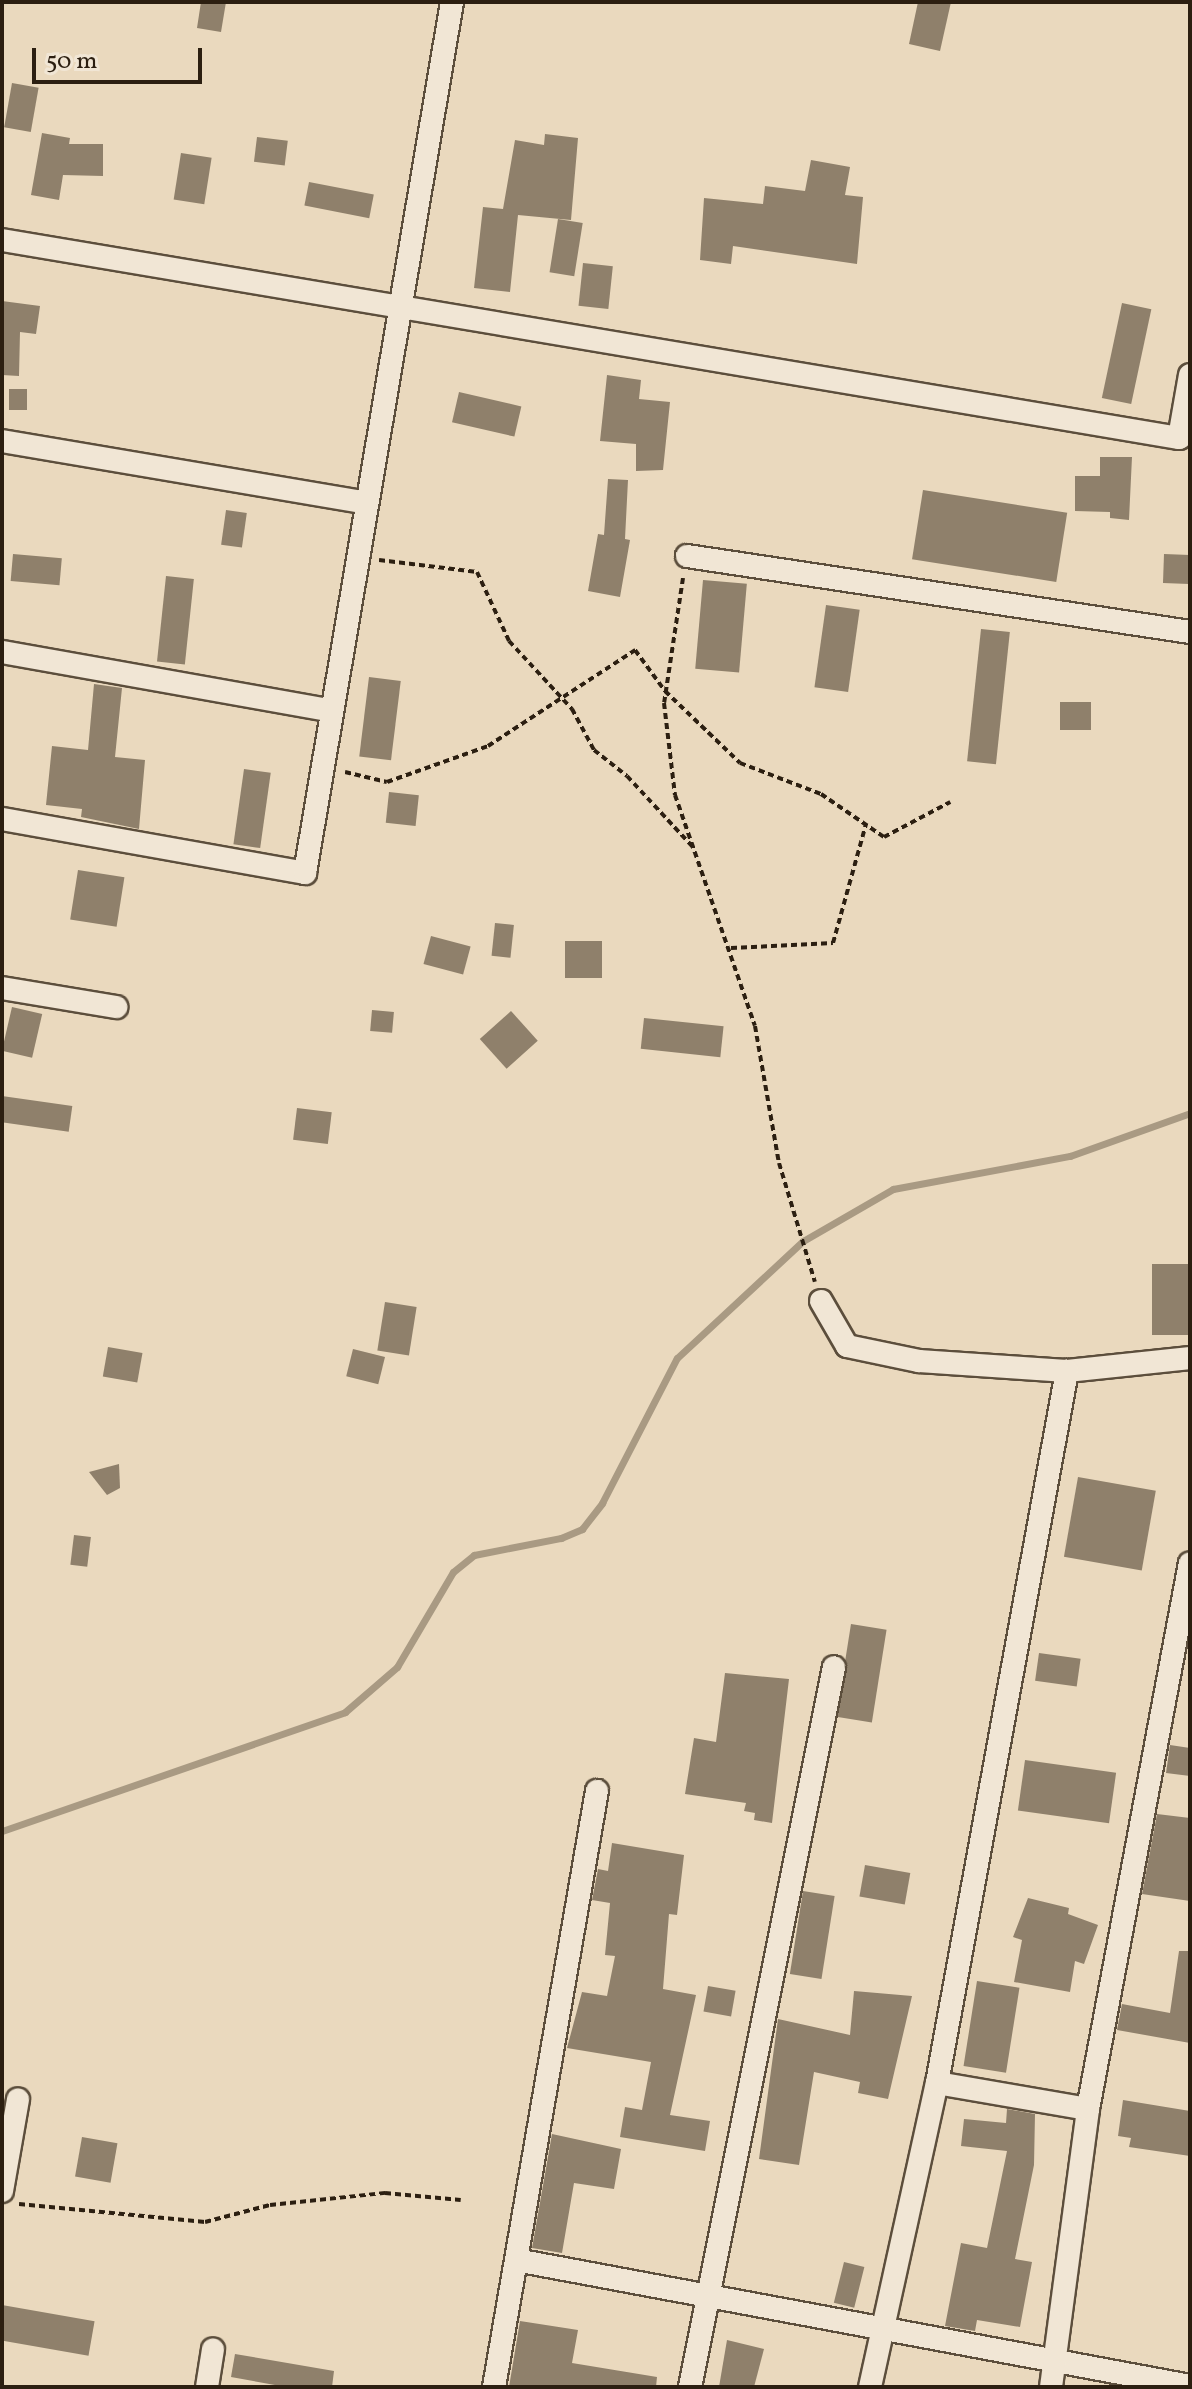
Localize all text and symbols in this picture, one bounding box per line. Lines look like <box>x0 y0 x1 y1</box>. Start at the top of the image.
scale bar <box>36 32 206 82</box>
text: 50 m <box>46 45 98 79</box>

